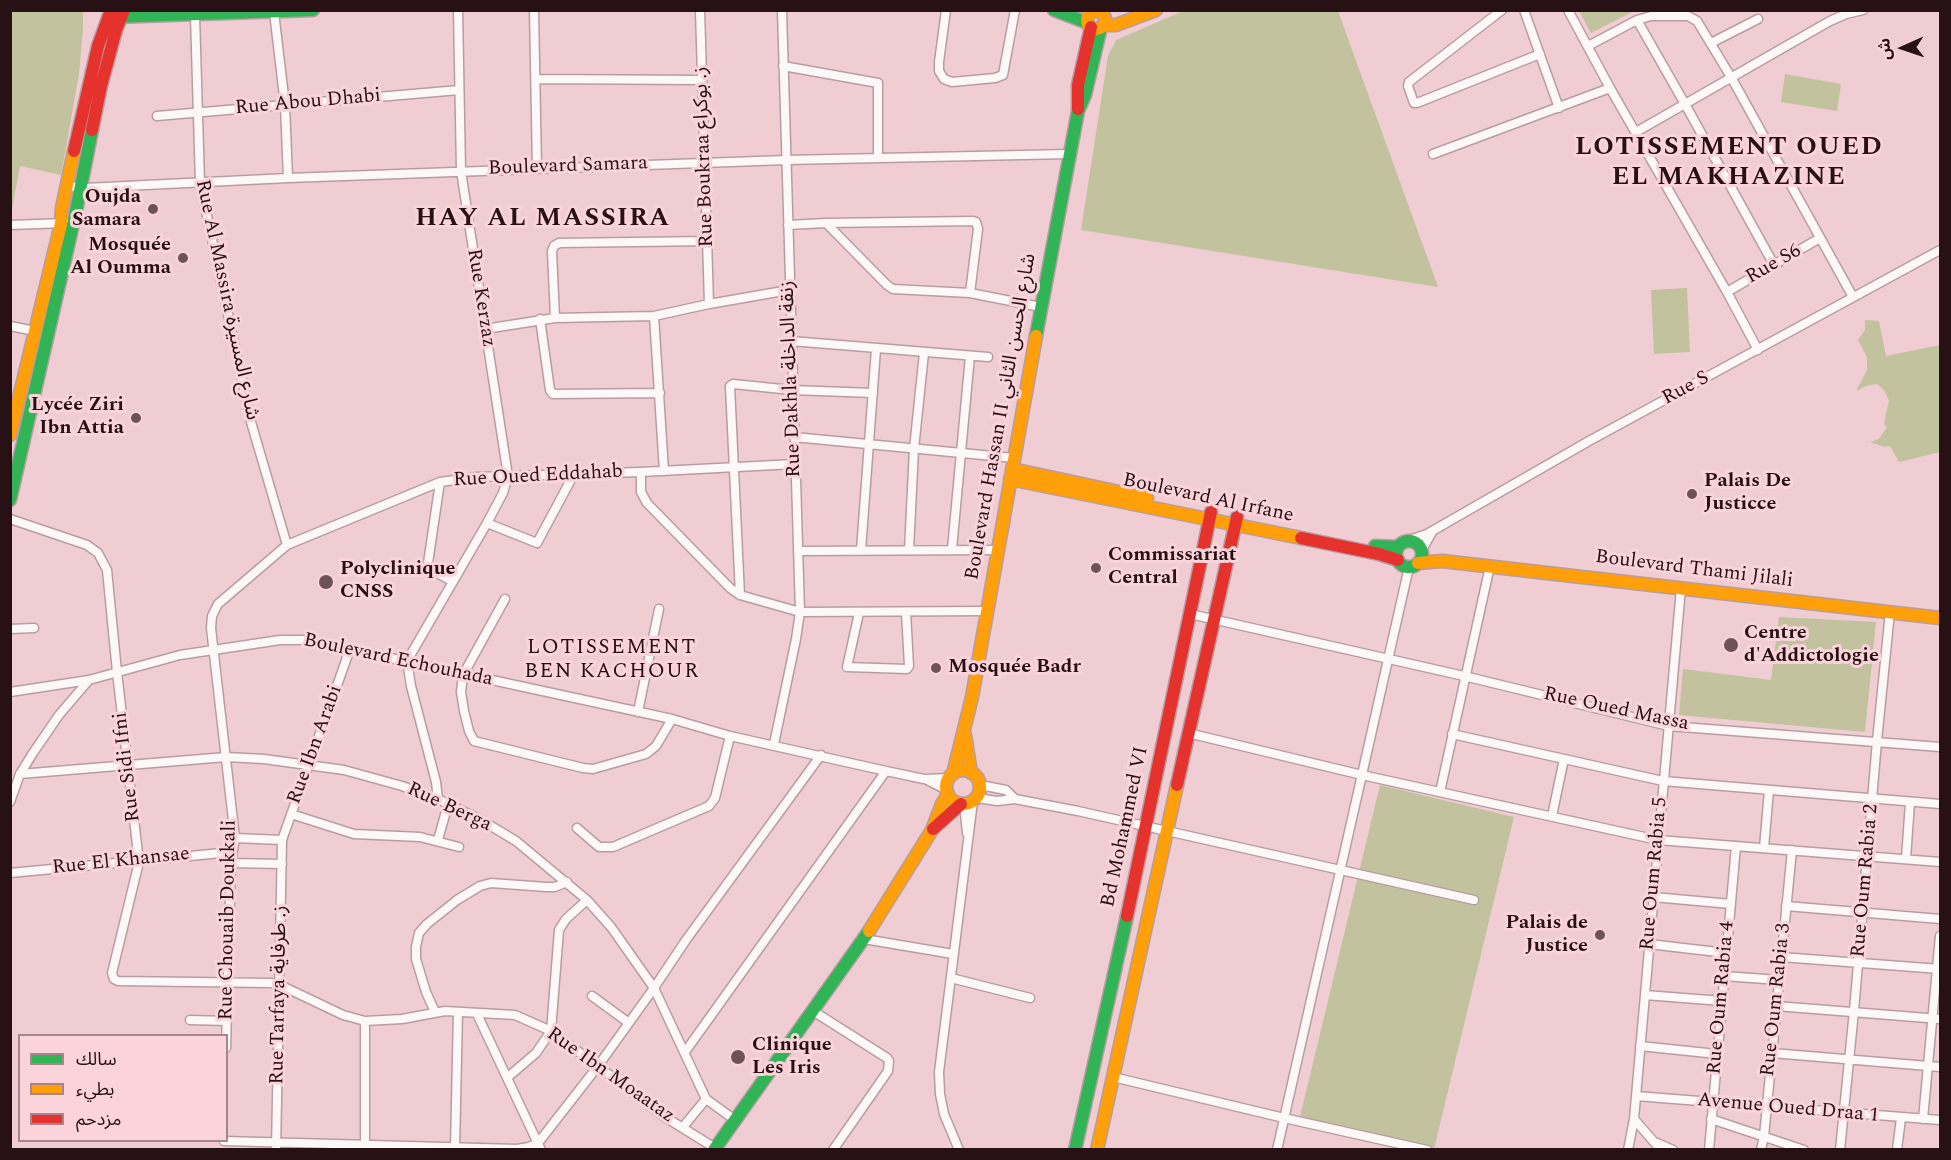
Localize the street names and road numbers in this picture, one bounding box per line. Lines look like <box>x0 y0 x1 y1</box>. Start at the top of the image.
street label: Rue Boukraa ز. بوكراع <box>690 66 720 248</box>
street label: Rue Abou Dhabi <box>234 85 382 121</box>
street label: Boulevard Samara <box>488 152 648 182</box>
street label: Rue Al Massira شارع المسيرة <box>189 178 263 422</box>
street label: Rue S6 <box>1742 240 1806 290</box>
street label: Rue Kerzaz <box>460 247 500 349</box>
street label: Boulevard Hassan II شارع الحسن الثاني <box>961 252 1043 582</box>
street label: Rue Dakhla زنقة الداخلة <box>777 280 807 478</box>
street label: Rue S <box>1658 367 1714 411</box>
street label: Rue Oued Eddahab <box>453 461 623 493</box>
street label: Boulevard Al Irfane <box>1120 469 1296 529</box>
street label: Boulevard Thami Jilali <box>1594 546 1794 594</box>
street label: Boulevard Echouhada <box>301 629 495 693</box>
street label: Rue Ibn Arabi <box>283 682 349 808</box>
street label: Rue Oued Massa <box>1541 683 1691 737</box>
street label: Rue Sidi Ifni <box>109 711 147 823</box>
street label: Bd Mohammed VI <box>1097 744 1155 910</box>
street label: Rue Berga <box>403 778 495 838</box>
street label: Rue Oum Rabia 5 <box>1636 796 1674 952</box>
street label: Rue Oum Rabia 2 <box>1847 803 1885 959</box>
street label: Rue Chouaib Doukkali <box>215 819 243 1021</box>
street label: Rue El Khansae <box>51 843 191 881</box>
street label: Rue Tarfaya ز. طرفاية <box>266 905 294 1085</box>
street label: Rue Oum Rabia 4 <box>1703 920 1741 1076</box>
street label: Rue Oum Rabia 3 <box>1757 922 1797 1078</box>
street label: Rue Ibn Moaataz <box>541 1023 679 1129</box>
street label: Avenue Oued Draa 1 <box>1696 1089 1880 1129</box>

